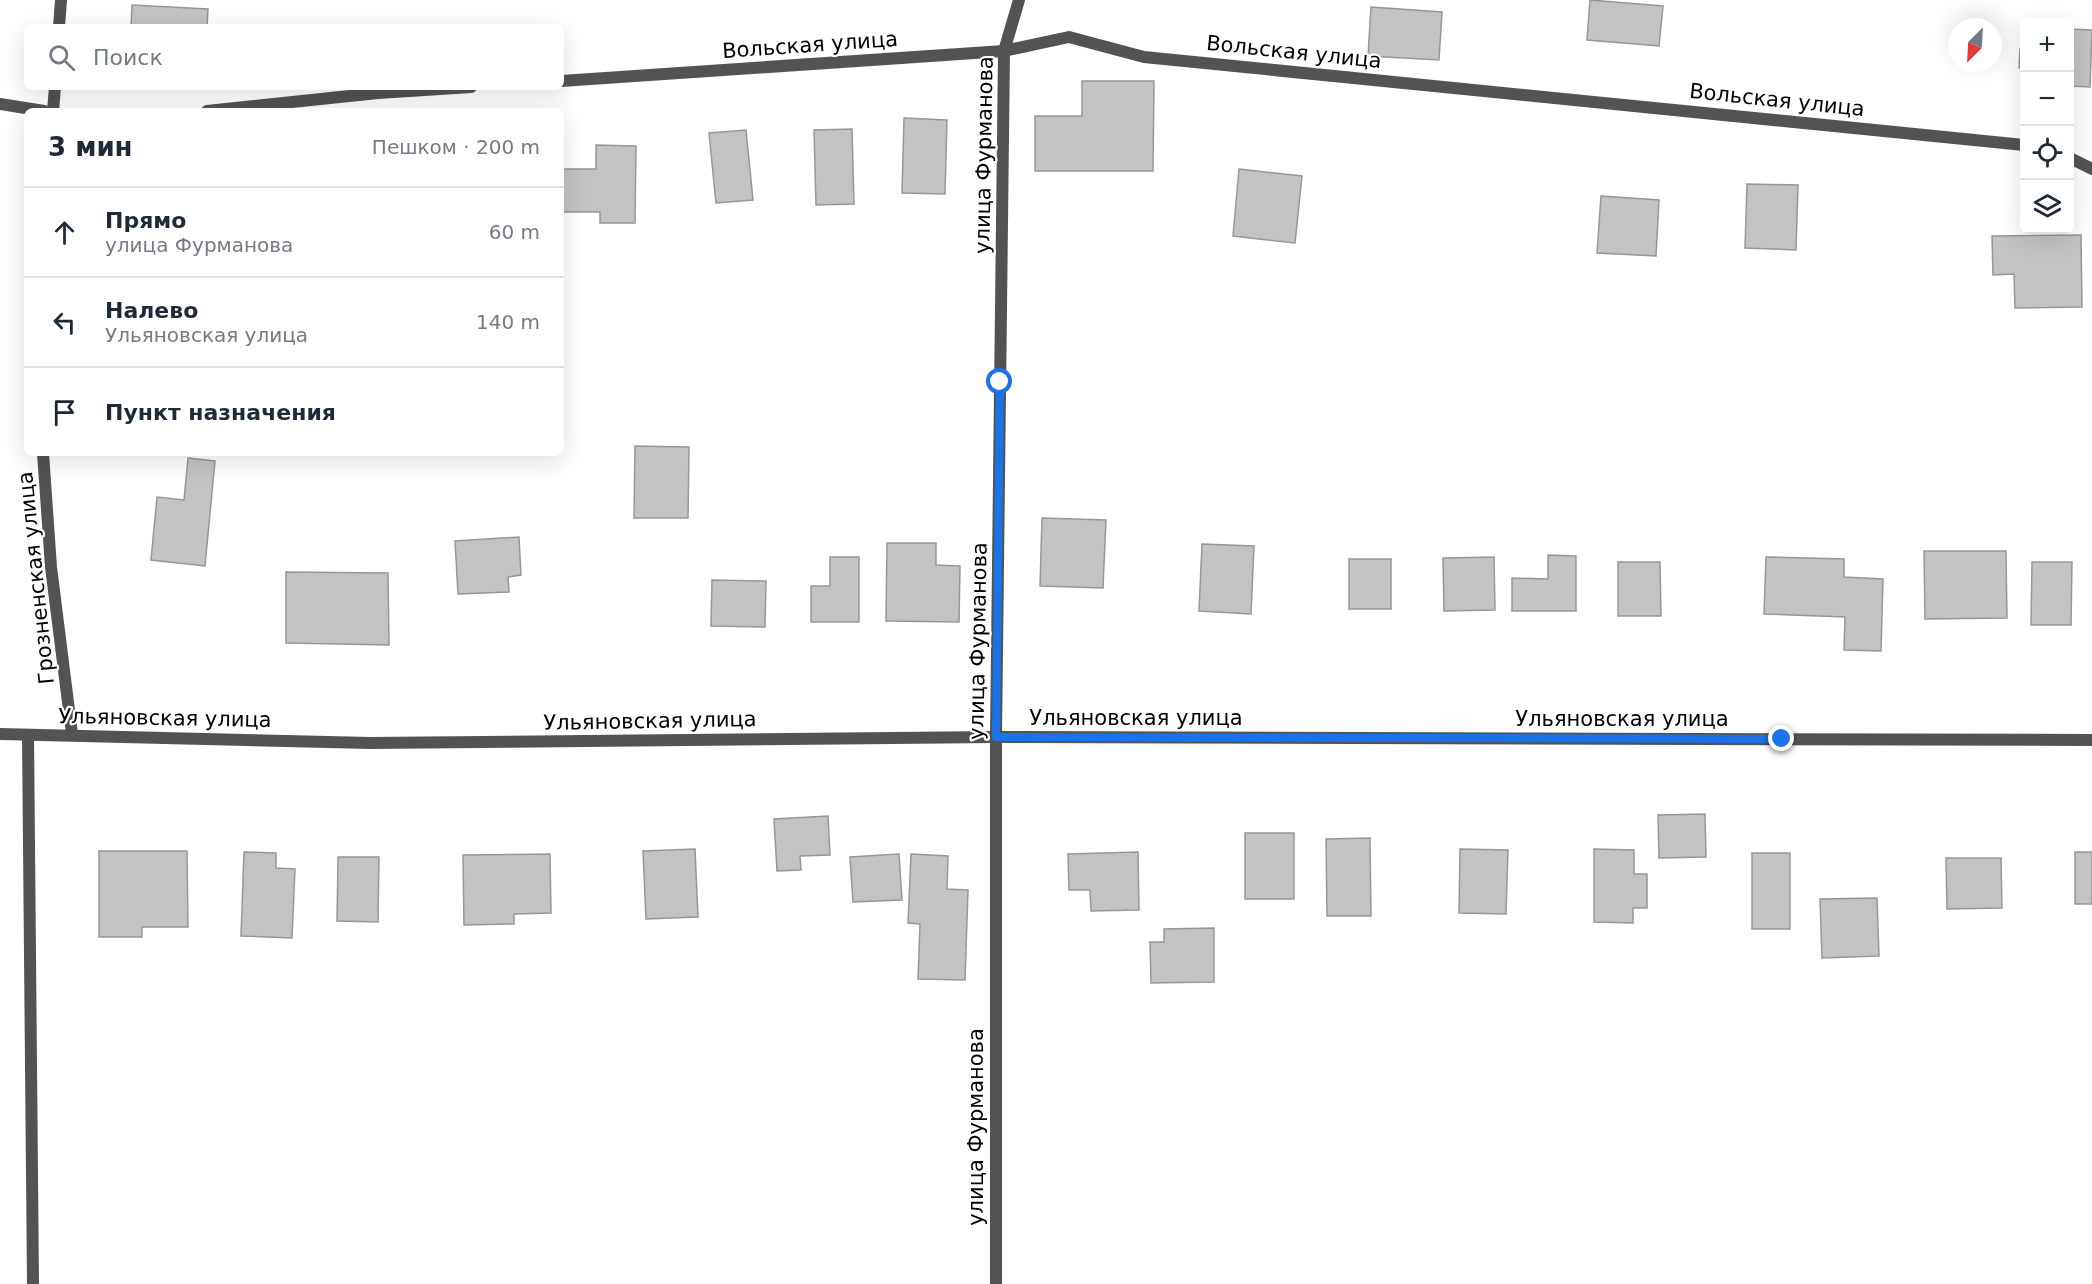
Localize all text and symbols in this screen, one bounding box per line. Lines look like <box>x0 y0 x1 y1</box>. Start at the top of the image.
north arrow <box>1948 18 2002 72</box>
map controls <box>2020 18 2074 234</box>
button: + <box>2020 18 2074 72</box>
search box <box>24 24 564 90</box>
street label: Вольская улица <box>721 27 899 63</box>
street label: Вольская улица <box>1205 31 1383 73</box>
icon: search <box>45 41 78 74</box>
text: Поиск <box>93 45 163 70</box>
street label: улица Фурманова <box>970 56 998 254</box>
button: − <box>2020 72 2074 126</box>
street label: Вольская улица <box>1688 79 1866 121</box>
button: locate <box>2020 126 2074 180</box>
text: 3 мин <box>48 132 133 162</box>
text: Пешком · 200 m <box>372 135 540 159</box>
button: layers <box>2020 180 2074 234</box>
text: Прямо <box>105 208 186 233</box>
icon: ahead <box>48 216 81 249</box>
text: 60 m <box>489 220 540 244</box>
text: улица Фурманова <box>105 233 293 257</box>
text: Налево <box>105 298 198 323</box>
icon: left <box>48 306 81 339</box>
text: 140 m <box>476 310 540 334</box>
text: Ульяновская улица <box>105 323 308 347</box>
route start <box>986 368 1012 394</box>
icon: arrive <box>48 396 81 429</box>
text: Пункт назначения <box>105 400 336 425</box>
street label: Грозненская улица <box>13 471 59 685</box>
street label: улица Фурманова <box>964 542 992 740</box>
street label: Ульяновская улица <box>58 704 272 732</box>
street label: Ульяновская улица <box>1029 706 1243 730</box>
street label: Ульяновская улица <box>543 707 757 735</box>
street label: Ульяновская улица <box>1515 707 1729 731</box>
route end <box>1768 725 1794 751</box>
street label: улица Фурманова <box>964 1028 988 1226</box>

